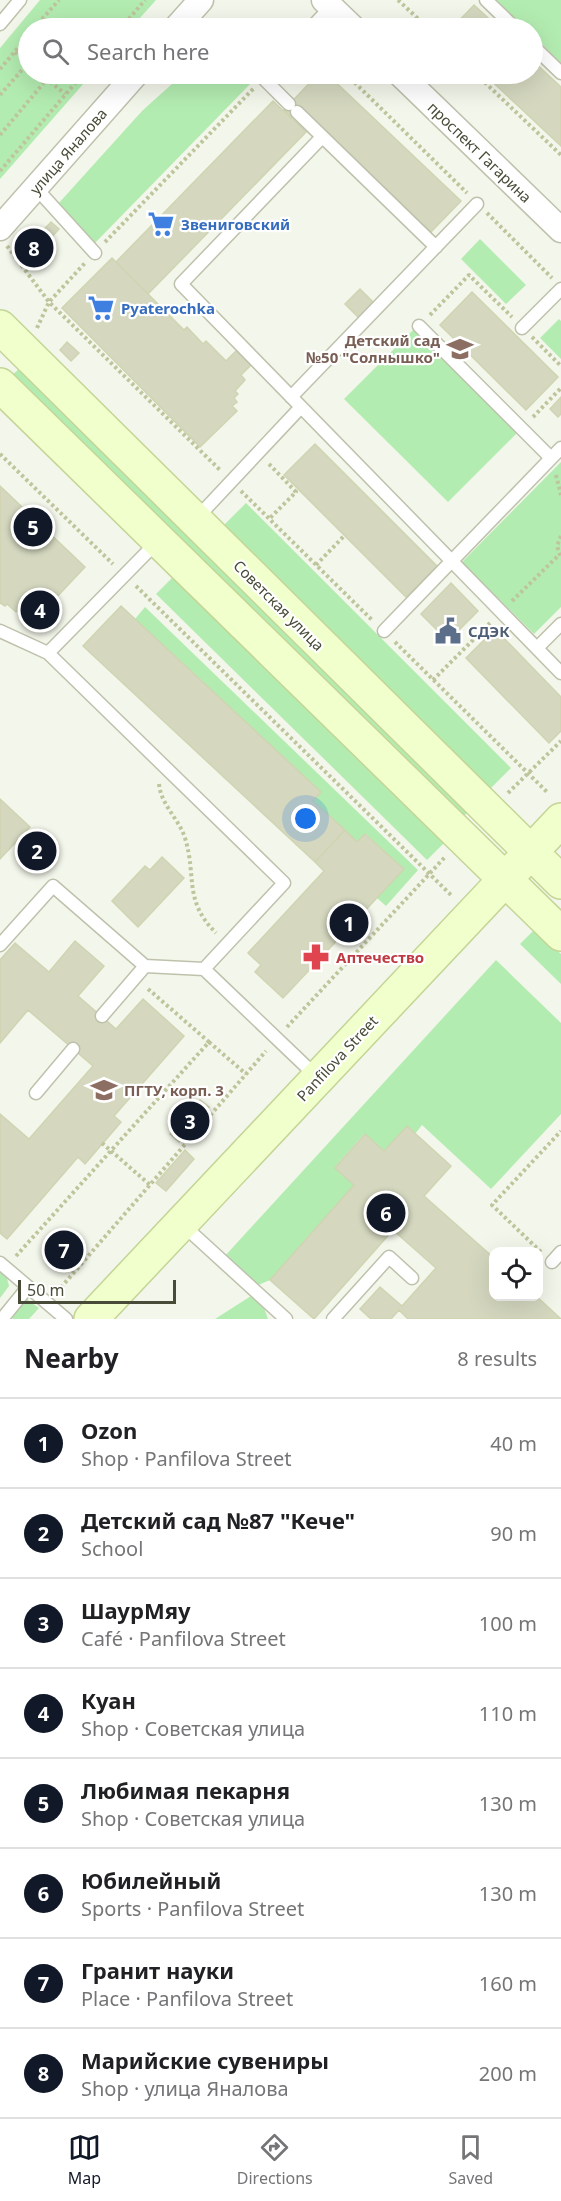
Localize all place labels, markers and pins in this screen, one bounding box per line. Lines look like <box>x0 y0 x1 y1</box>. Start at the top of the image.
supermarket icon: Звениговский <box>146 209 176 239</box>
place label: Звениговский <box>181 214 290 234</box>
pin: 8 <box>15 226 54 270</box>
supermarket icon: Pyaterochka <box>86 293 116 323</box>
place label: Pyaterochka <box>121 298 215 318</box>
place label: Детский сад №50 "Солнышко" <box>306 330 440 367</box>
school or university icon: Детский сад №50 "Солнышко" <box>445 334 475 364</box>
pin: 5 <box>14 504 52 550</box>
pin: 4 <box>20 588 60 632</box>
public building icon: СДЭК <box>433 616 463 646</box>
place label: СДЭК <box>468 621 510 641</box>
pin: 2 <box>18 828 57 874</box>
pin: 1 <box>330 900 368 946</box>
pharmacy icon: Аптечество <box>301 942 331 972</box>
place label: Аптечество <box>336 947 424 967</box>
school or university icon: ПГТУ, корп. 3 <box>89 1075 119 1105</box>
place label: ПГТУ, корп. 3 <box>124 1080 224 1100</box>
pin: 3 <box>170 1098 210 1144</box>
pin: 6 <box>366 1190 406 1236</box>
pin: 7 <box>44 1228 84 1272</box>

